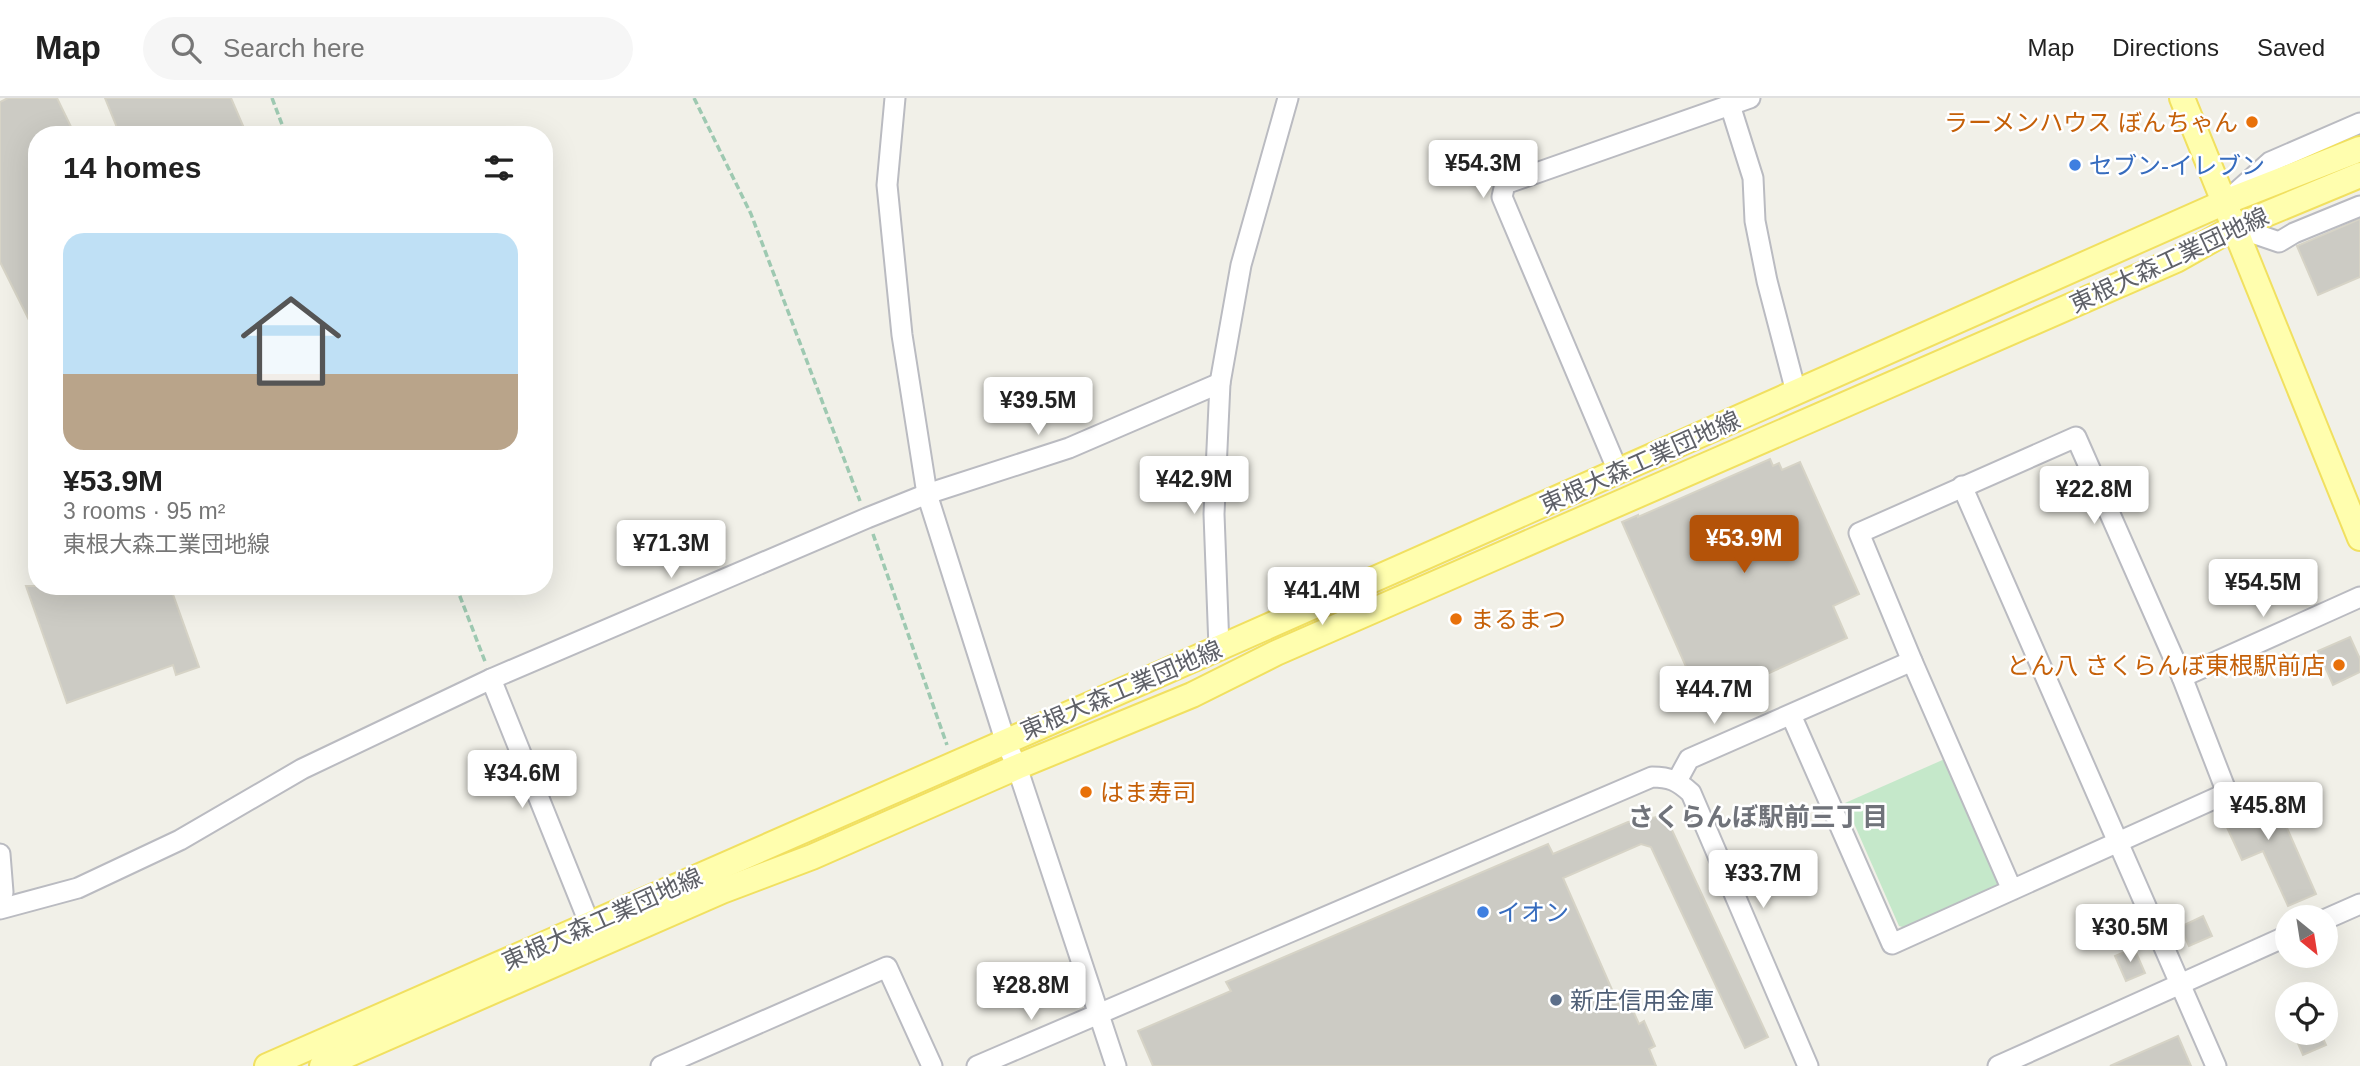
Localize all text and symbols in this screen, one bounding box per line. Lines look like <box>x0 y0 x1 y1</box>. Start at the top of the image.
search box <box>143 17 633 80</box>
text: Map <box>35 29 101 66</box>
icon: search <box>167 29 205 67</box>
text: Search here <box>223 33 365 63</box>
text: Map <box>2028 34 2074 61</box>
text: Directions <box>2112 34 2219 61</box>
text: Saved <box>2257 34 2325 61</box>
place label: ラーメンハウス ぼんちゃん <box>1944 109 2238 136</box>
marker: ラーメンハウス ぼんちゃん <box>2244 114 2260 130</box>
pin: ¥54.3M <box>1426 140 1540 200</box>
icon: filters <box>480 149 518 187</box>
text: ¥54.3M <box>1445 150 1521 176</box>
text: 14 homes <box>63 151 201 184</box>
place label: セブン-イレブン <box>2089 152 2265 179</box>
marker: セブン-イレブン <box>2067 157 2083 173</box>
street label: 東根大森工業団地線 <box>2065 202 2273 318</box>
icon: home <box>228 278 354 404</box>
pin: ¥39.5M <box>981 378 1095 437</box>
text: ¥39.5M <box>1000 387 1076 413</box>
street label: 東根大森工業団地線 <box>1536 406 1744 518</box>
pin: ¥42.9M <box>1137 456 1251 516</box>
text: ¥53.9M <box>63 464 163 497</box>
text: ¥42.9M <box>1156 466 1232 492</box>
pin: ¥22.8M <box>2037 466 2151 526</box>
text: ¥22.8M <box>2056 476 2132 502</box>
text: 3 rooms · 95 m² <box>63 498 225 524</box>
pin: ¥53.9M <box>1687 516 1801 575</box>
pin: ¥71.3M <box>614 520 728 580</box>
text: ¥53.9M <box>1706 525 1782 551</box>
text: ¥71.3M <box>633 530 709 556</box>
text: 東根大森工業団地線 <box>63 531 270 557</box>
pin: ¥54.5M <box>2206 560 2320 619</box>
pin: ¥41.4M <box>1265 568 1379 627</box>
text: ¥54.5M <box>2225 569 2301 595</box>
text: ¥41.4M <box>1284 577 1360 603</box>
place label: まるまつ <box>1470 606 1566 633</box>
marker: まるまつ <box>1448 611 1464 627</box>
street label: 東根大森工業団地線 <box>1016 635 1226 745</box>
place label: とん八 さくらんぼ東根駅前店 <box>2006 652 2325 679</box>
marker: とん八 さくらんぼ東根駅前店 <box>2331 657 2347 673</box>
pin: ¥44.7M <box>1657 666 1771 726</box>
text: ¥44.7M <box>1676 676 1752 702</box>
pin: ¥34.6M <box>465 750 579 810</box>
text: ¥34.6M <box>484 760 560 786</box>
place label: はま寿司 <box>1100 779 1196 806</box>
pin: ¥45.8M <box>2211 782 2325 842</box>
marker: はま寿司 <box>1078 784 1094 800</box>
text: ¥45.8M <box>2230 792 2306 818</box>
district label: さくらんぼ駅前三丁目 <box>1628 802 1888 832</box>
pin: ¥33.7M <box>1706 850 1820 910</box>
text: ¥33.7M <box>1725 860 1801 886</box>
street label: 東根大森工業団地線 <box>498 863 706 975</box>
place label: イオン <box>1497 899 1569 926</box>
marker: イオン <box>1475 904 1491 920</box>
pin: ¥30.5M <box>2073 904 2187 964</box>
north arrow <box>2275 905 2338 968</box>
map controls <box>2275 905 2338 1045</box>
text: ¥30.5M <box>2092 914 2168 940</box>
pin: ¥28.8M <box>974 962 1088 1022</box>
text: ¥28.8M <box>993 972 1069 998</box>
button: locate <box>2275 982 2338 1045</box>
place label: 新庄信用金庫 <box>1570 987 1714 1014</box>
marker: 新庄信用金庫 <box>1548 992 1564 1008</box>

